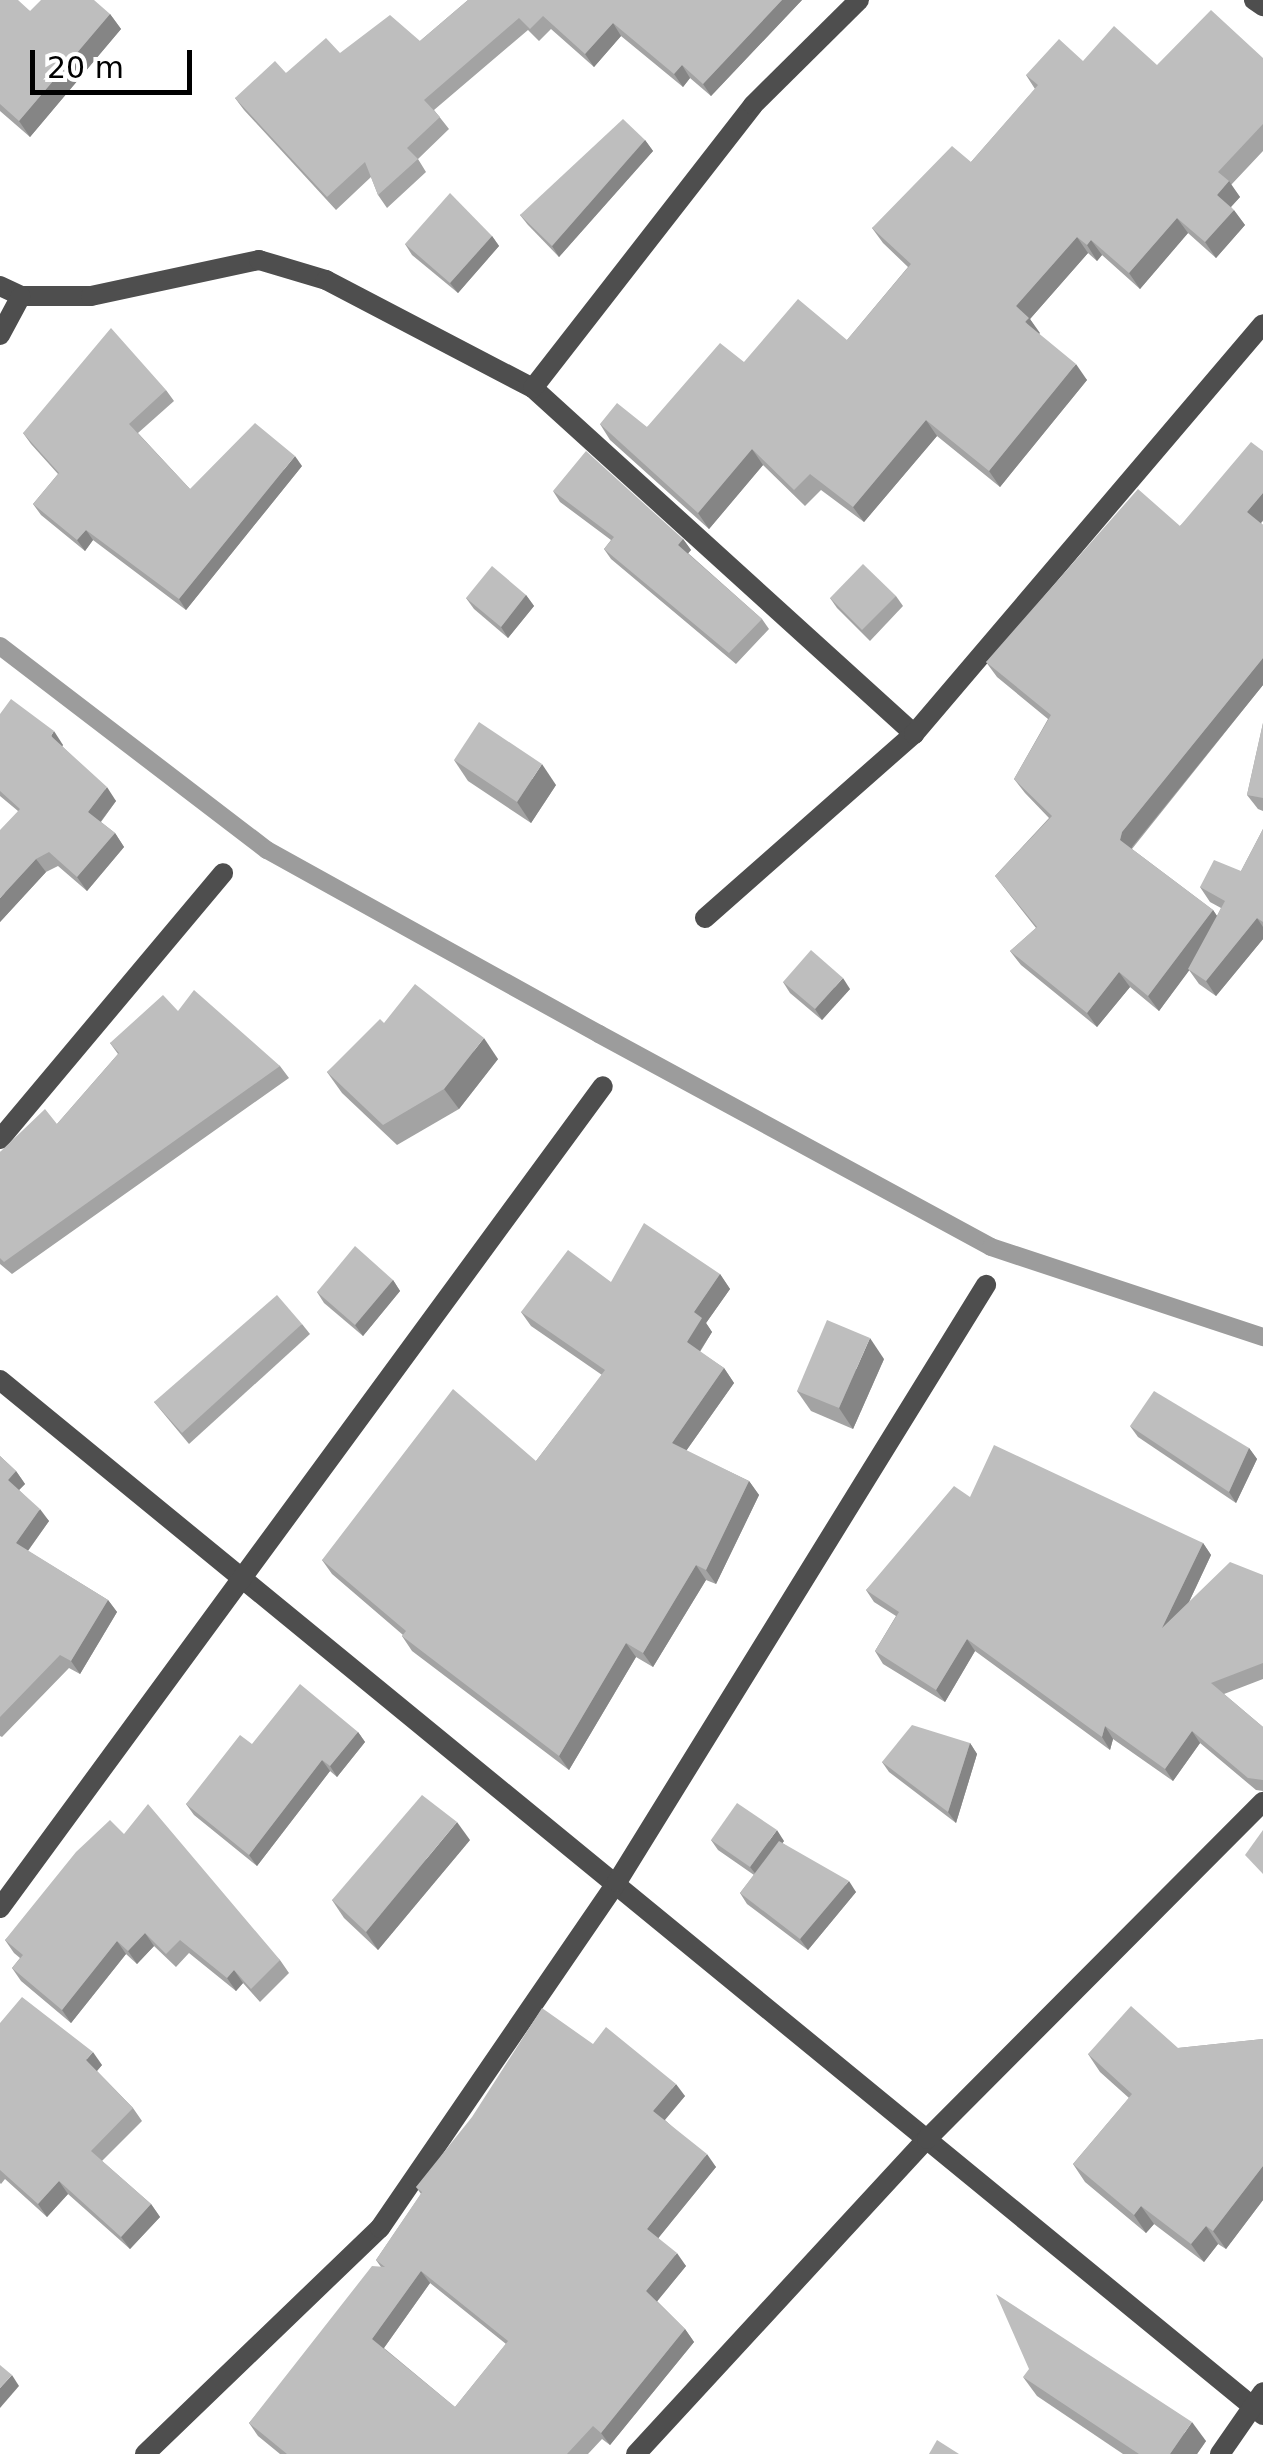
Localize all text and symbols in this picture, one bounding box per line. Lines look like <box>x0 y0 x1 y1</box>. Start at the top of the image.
scale bar <box>35 30 198 92</box>
text: 20 m <box>47 50 124 85</box>

